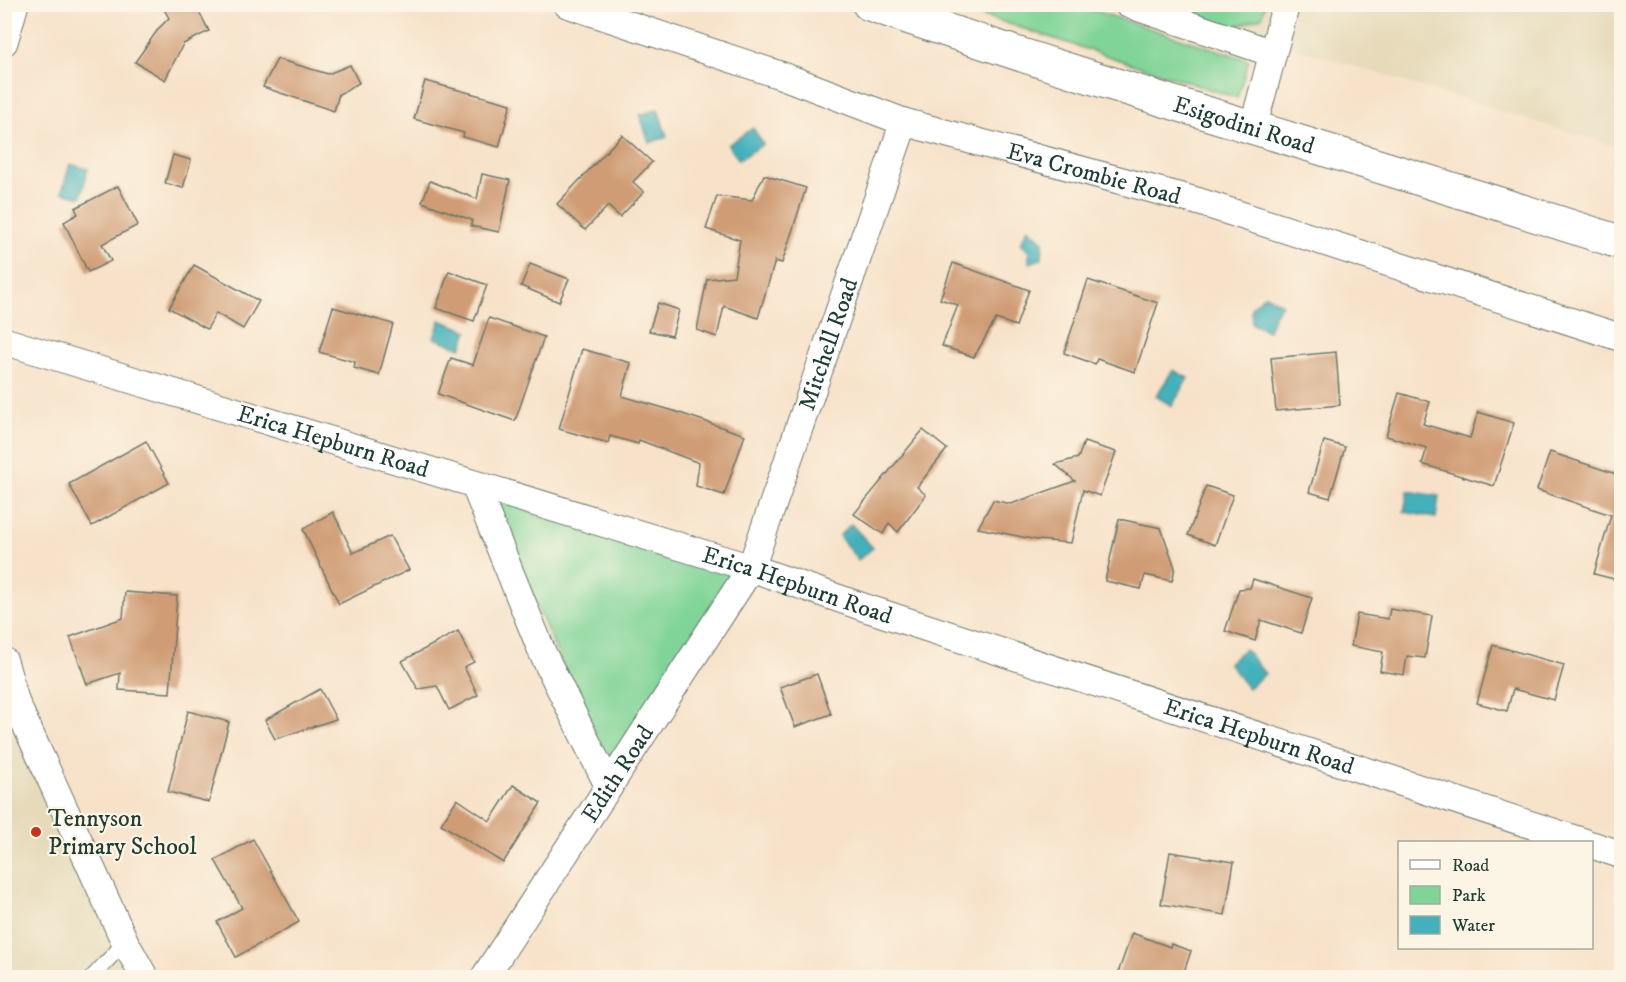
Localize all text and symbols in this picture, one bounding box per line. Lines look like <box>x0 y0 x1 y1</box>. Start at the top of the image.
street label: Esigodini Road <box>1169 90 1318 162</box>
street label: Eva Crombie Road <box>1003 136 1184 212</box>
street label: Mitchell Road <box>792 274 865 414</box>
street label: Erica Hepburn Road <box>233 399 432 485</box>
street label: Erica Hepburn Road <box>698 540 896 632</box>
street label: Erica Hepburn Road <box>1160 692 1358 782</box>
street label: Edith Road <box>575 720 661 828</box>
place label: Tennyson Primary School <box>48 804 197 862</box>
marker: Tennyson Primary School <box>29 825 43 839</box>
legend <box>1398 841 1593 949</box>
text: Road <box>1452 855 1489 877</box>
text: Park <box>1452 885 1486 907</box>
text: Water <box>1451 915 1495 937</box>

